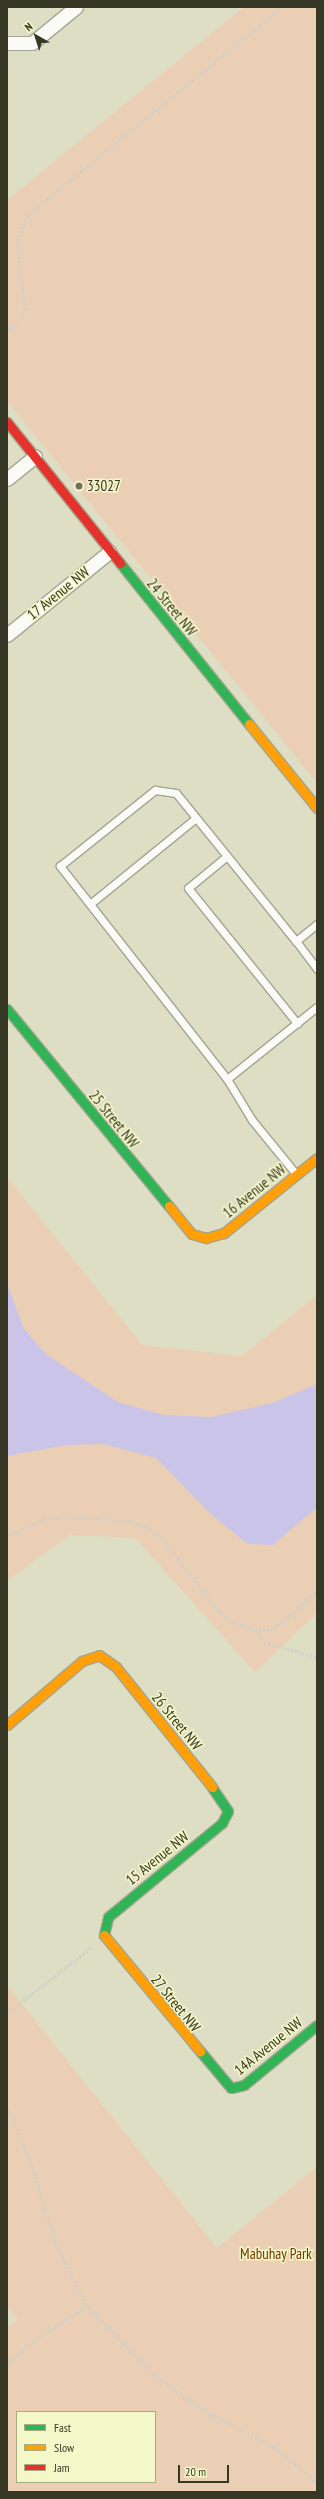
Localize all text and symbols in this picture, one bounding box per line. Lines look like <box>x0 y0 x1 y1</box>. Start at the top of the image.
north arrow <box>16 16 56 56</box>
text: N <box>22 19 35 34</box>
place label: 33027 <box>87 477 121 495</box>
marker: 33027 <box>74 481 84 491</box>
street label: 17 Avenue NW <box>23 562 93 624</box>
street label: 24 Street NW <box>143 575 201 639</box>
street label: 25 Street NW <box>85 1087 143 1151</box>
street label: 16 Avenue NW <box>219 1160 289 1222</box>
street label: 26 Street NW <box>148 1689 206 1753</box>
street label: 15 Avenue NW <box>122 1827 192 1889</box>
street label: 27 Street NW <box>147 1971 205 2035</box>
street label: 14A Avenue NW <box>230 2013 306 2079</box>
park label: Mabuhay Park <box>240 2245 312 2263</box>
legend <box>16 2411 156 2483</box>
text: Fast <box>54 2420 71 2435</box>
text: Slow <box>54 2440 74 2455</box>
scale bar <box>180 2457 231 2483</box>
text: Jam <box>54 2460 70 2475</box>
text: 20 m <box>185 2464 206 2479</box>

